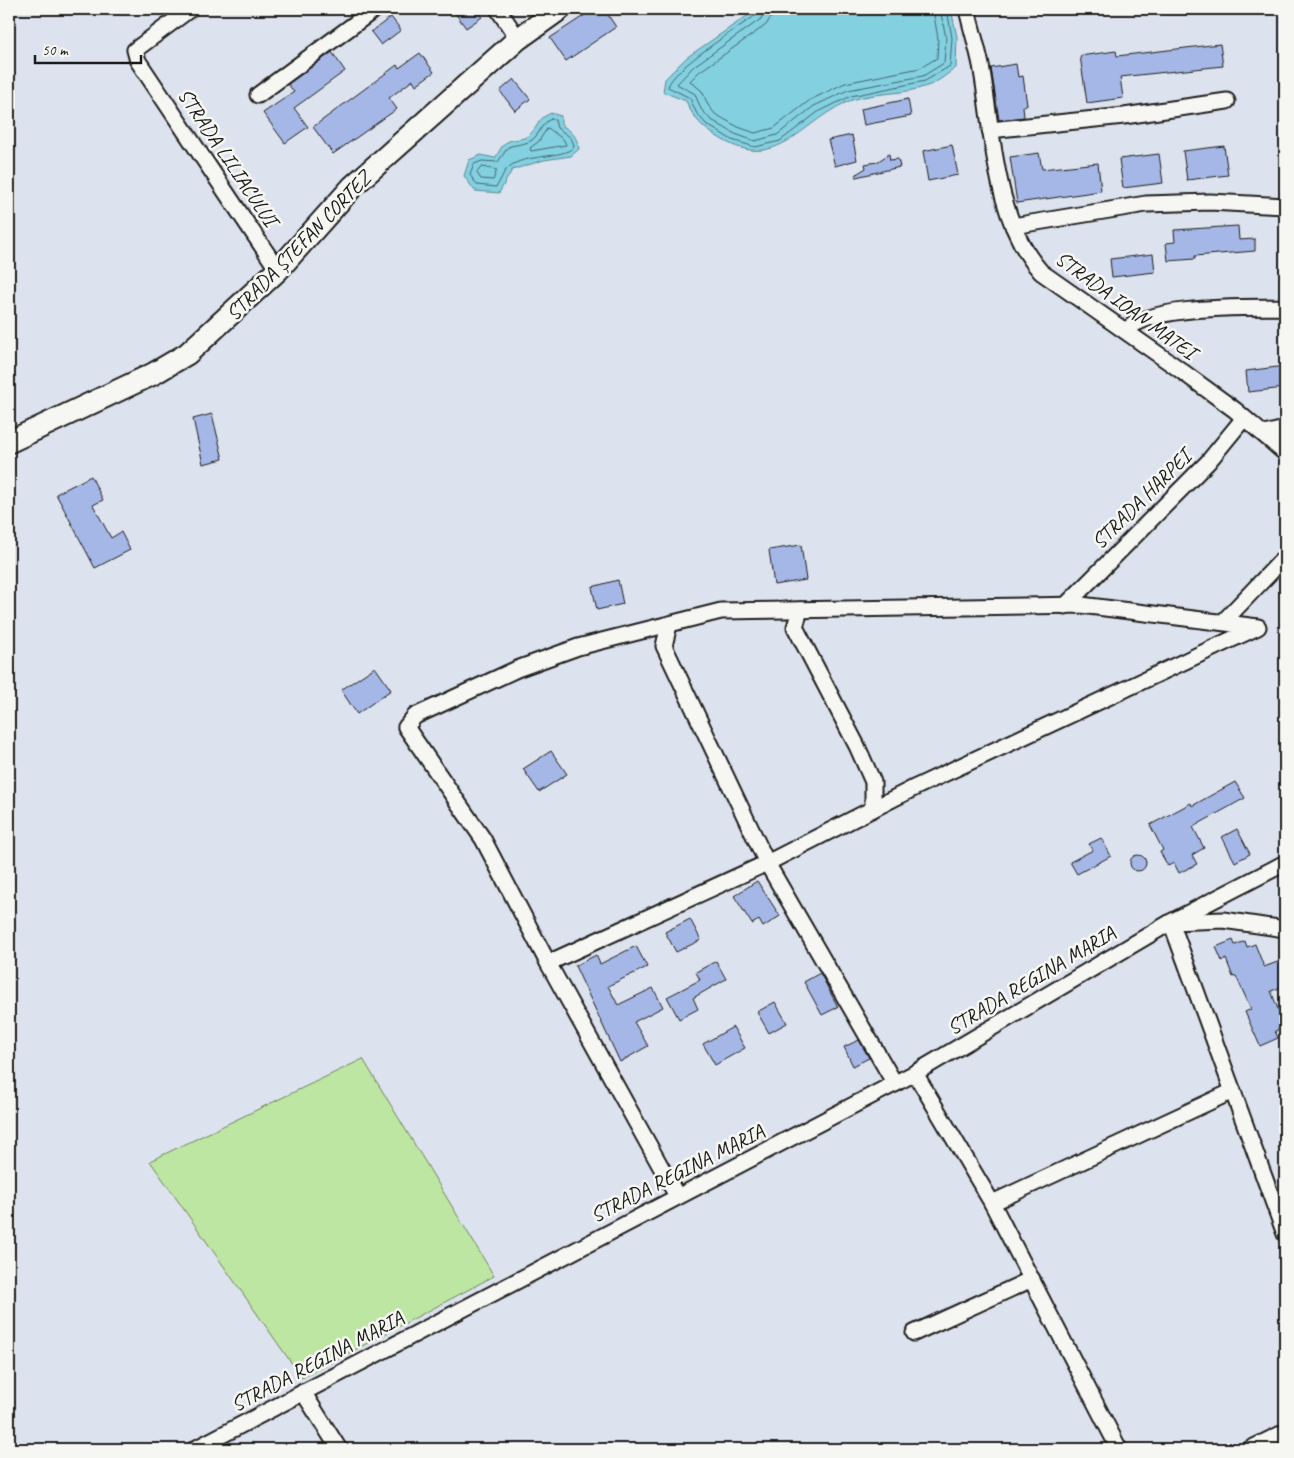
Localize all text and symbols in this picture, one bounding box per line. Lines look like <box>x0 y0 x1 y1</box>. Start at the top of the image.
scale bar <box>35 32 141 64</box>
text: 50 m <box>42 41 69 60</box>
street label: STRADA LILIACULUI <box>172 83 286 235</box>
street label: STRADA ȘTEFAN CORTEZ <box>220 164 378 326</box>
street label: STRADA IOAN MATEI <box>1050 245 1205 368</box>
street label: STRADA HARPEI <box>1086 441 1199 554</box>
street label: STRADA REGINA MARIA <box>942 919 1120 1040</box>
street label: STRADA REGINA MARIA <box>586 1118 769 1228</box>
street label: STRADA REGINA MARIA <box>226 1304 408 1417</box>

